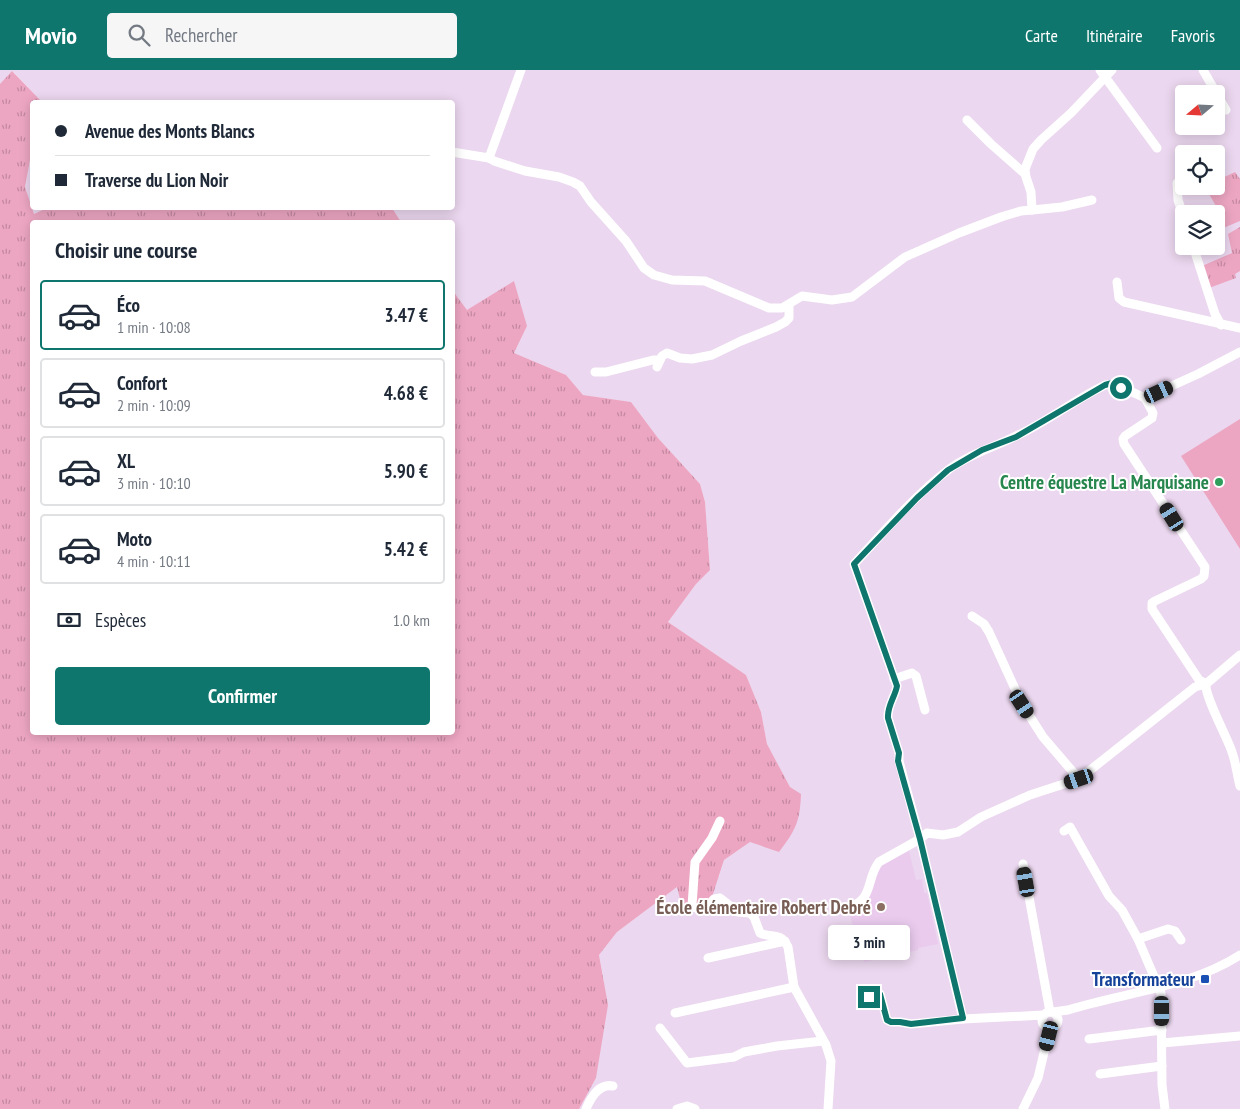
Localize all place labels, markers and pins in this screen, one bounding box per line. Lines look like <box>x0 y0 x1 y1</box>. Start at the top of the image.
place label: Centre équestre La Marquisane <box>1000 470 1209 494</box>
marker: Centre équestre La Marquisane <box>1213 476 1225 488</box>
place label: École élémentaire Robert Debré <box>656 895 871 919</box>
marker: École élémentaire Robert Debré <box>875 901 887 913</box>
place label: Transformateur <box>1092 967 1195 991</box>
marker: Transformateur <box>1199 973 1211 985</box>

